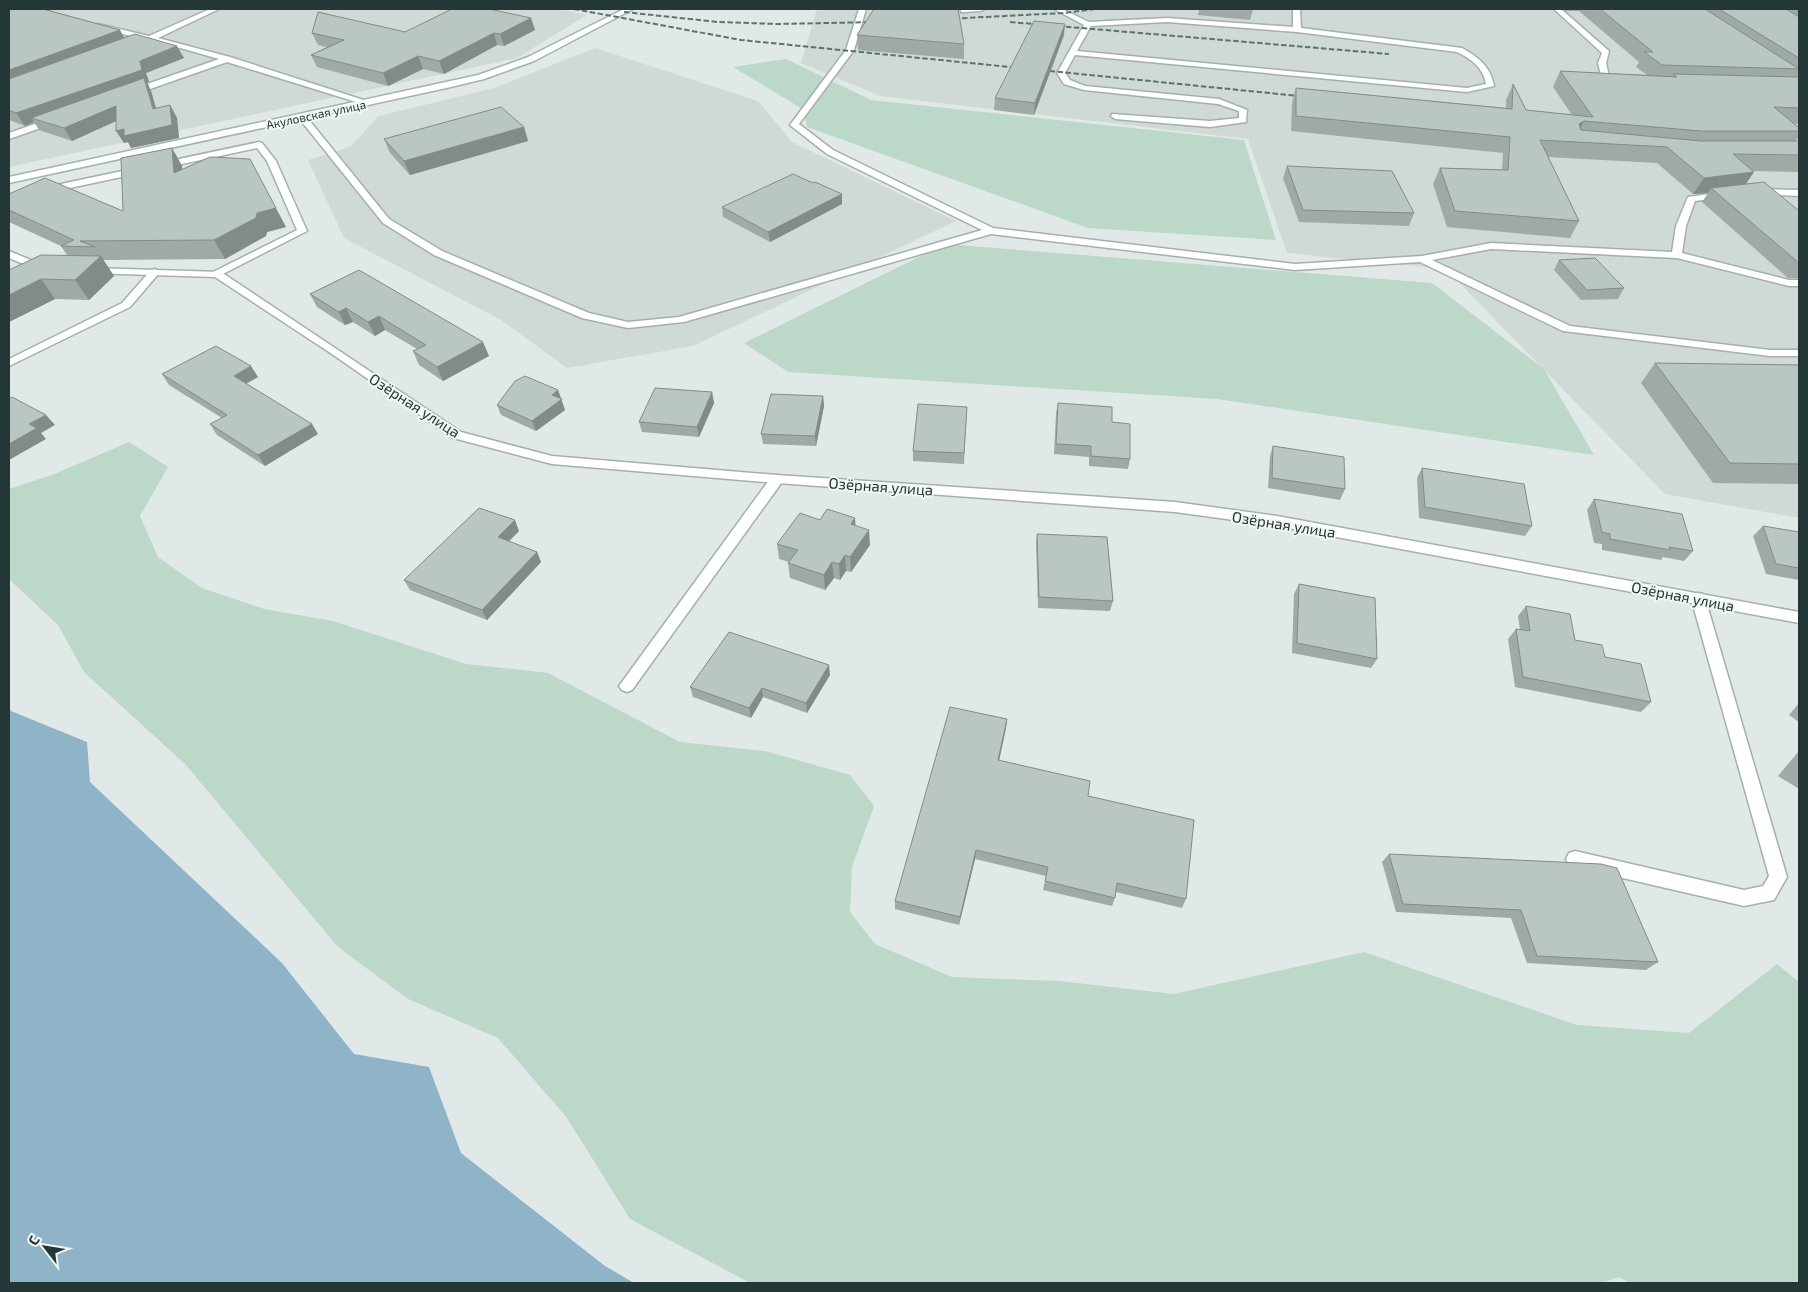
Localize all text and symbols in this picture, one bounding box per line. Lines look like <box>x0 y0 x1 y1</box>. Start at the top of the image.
street label: Акуловская улица <box>265 97 367 132</box>
street label: Озёрная улица <box>366 369 464 442</box>
street label: Озёрная улица <box>828 473 934 500</box>
street label: Озёрная улица <box>1231 507 1337 542</box>
street label: Озёрная улица <box>1630 577 1736 616</box>
north arrow <box>20 1222 70 1272</box>
text: С <box>24 1232 43 1248</box>

